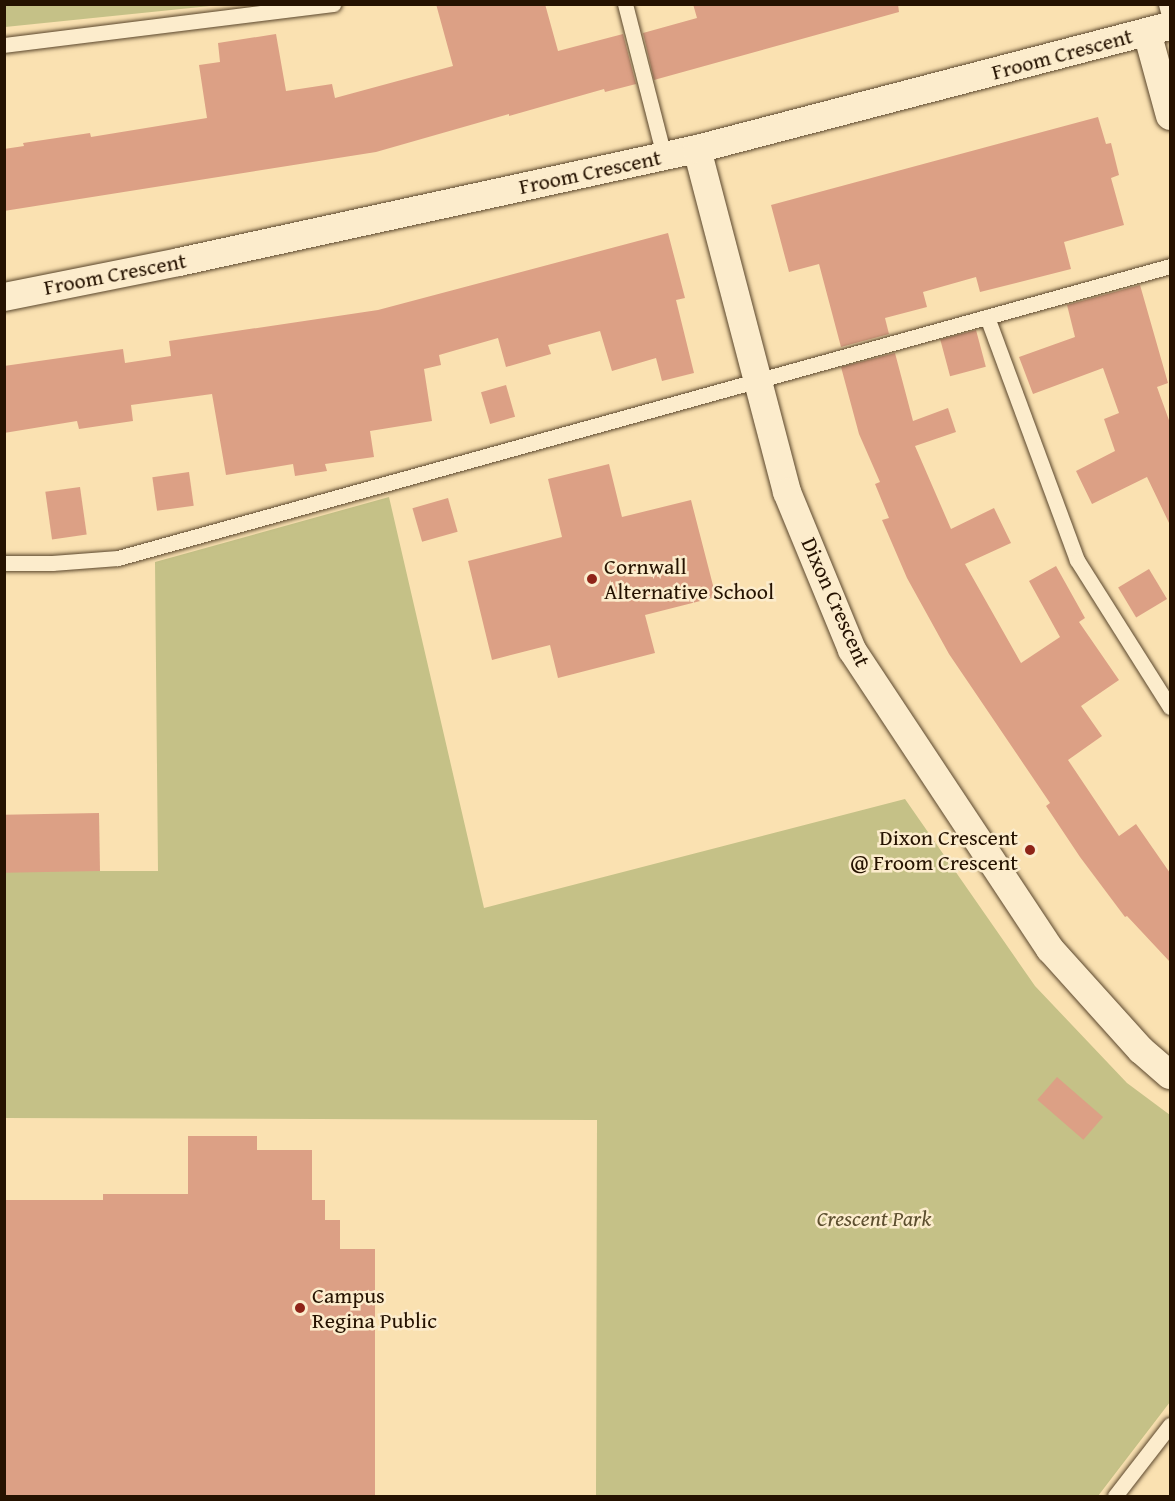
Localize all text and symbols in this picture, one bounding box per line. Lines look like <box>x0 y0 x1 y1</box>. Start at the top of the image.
street label: Froom Crescent <box>989 23 1135 85</box>
street label: Froom Crescent <box>516 144 664 200</box>
street label: Froom Crescent <box>41 247 189 301</box>
street label: Dixon Crescent <box>796 533 876 671</box>
place label: Cornwall Alternative School <box>604 553 774 604</box>
marker: Cornwall Alternative School <box>585 572 599 586</box>
place label: Dixon Crescent @ Froom Crescent <box>850 824 1018 876</box>
marker: Dixon Crescent @ Froom Crescent <box>1023 843 1037 857</box>
park label: Crescent Park <box>817 1206 931 1232</box>
place label: Campus Regina Public <box>312 1282 437 1334</box>
marker: Campus Regina Public <box>293 1301 307 1315</box>

